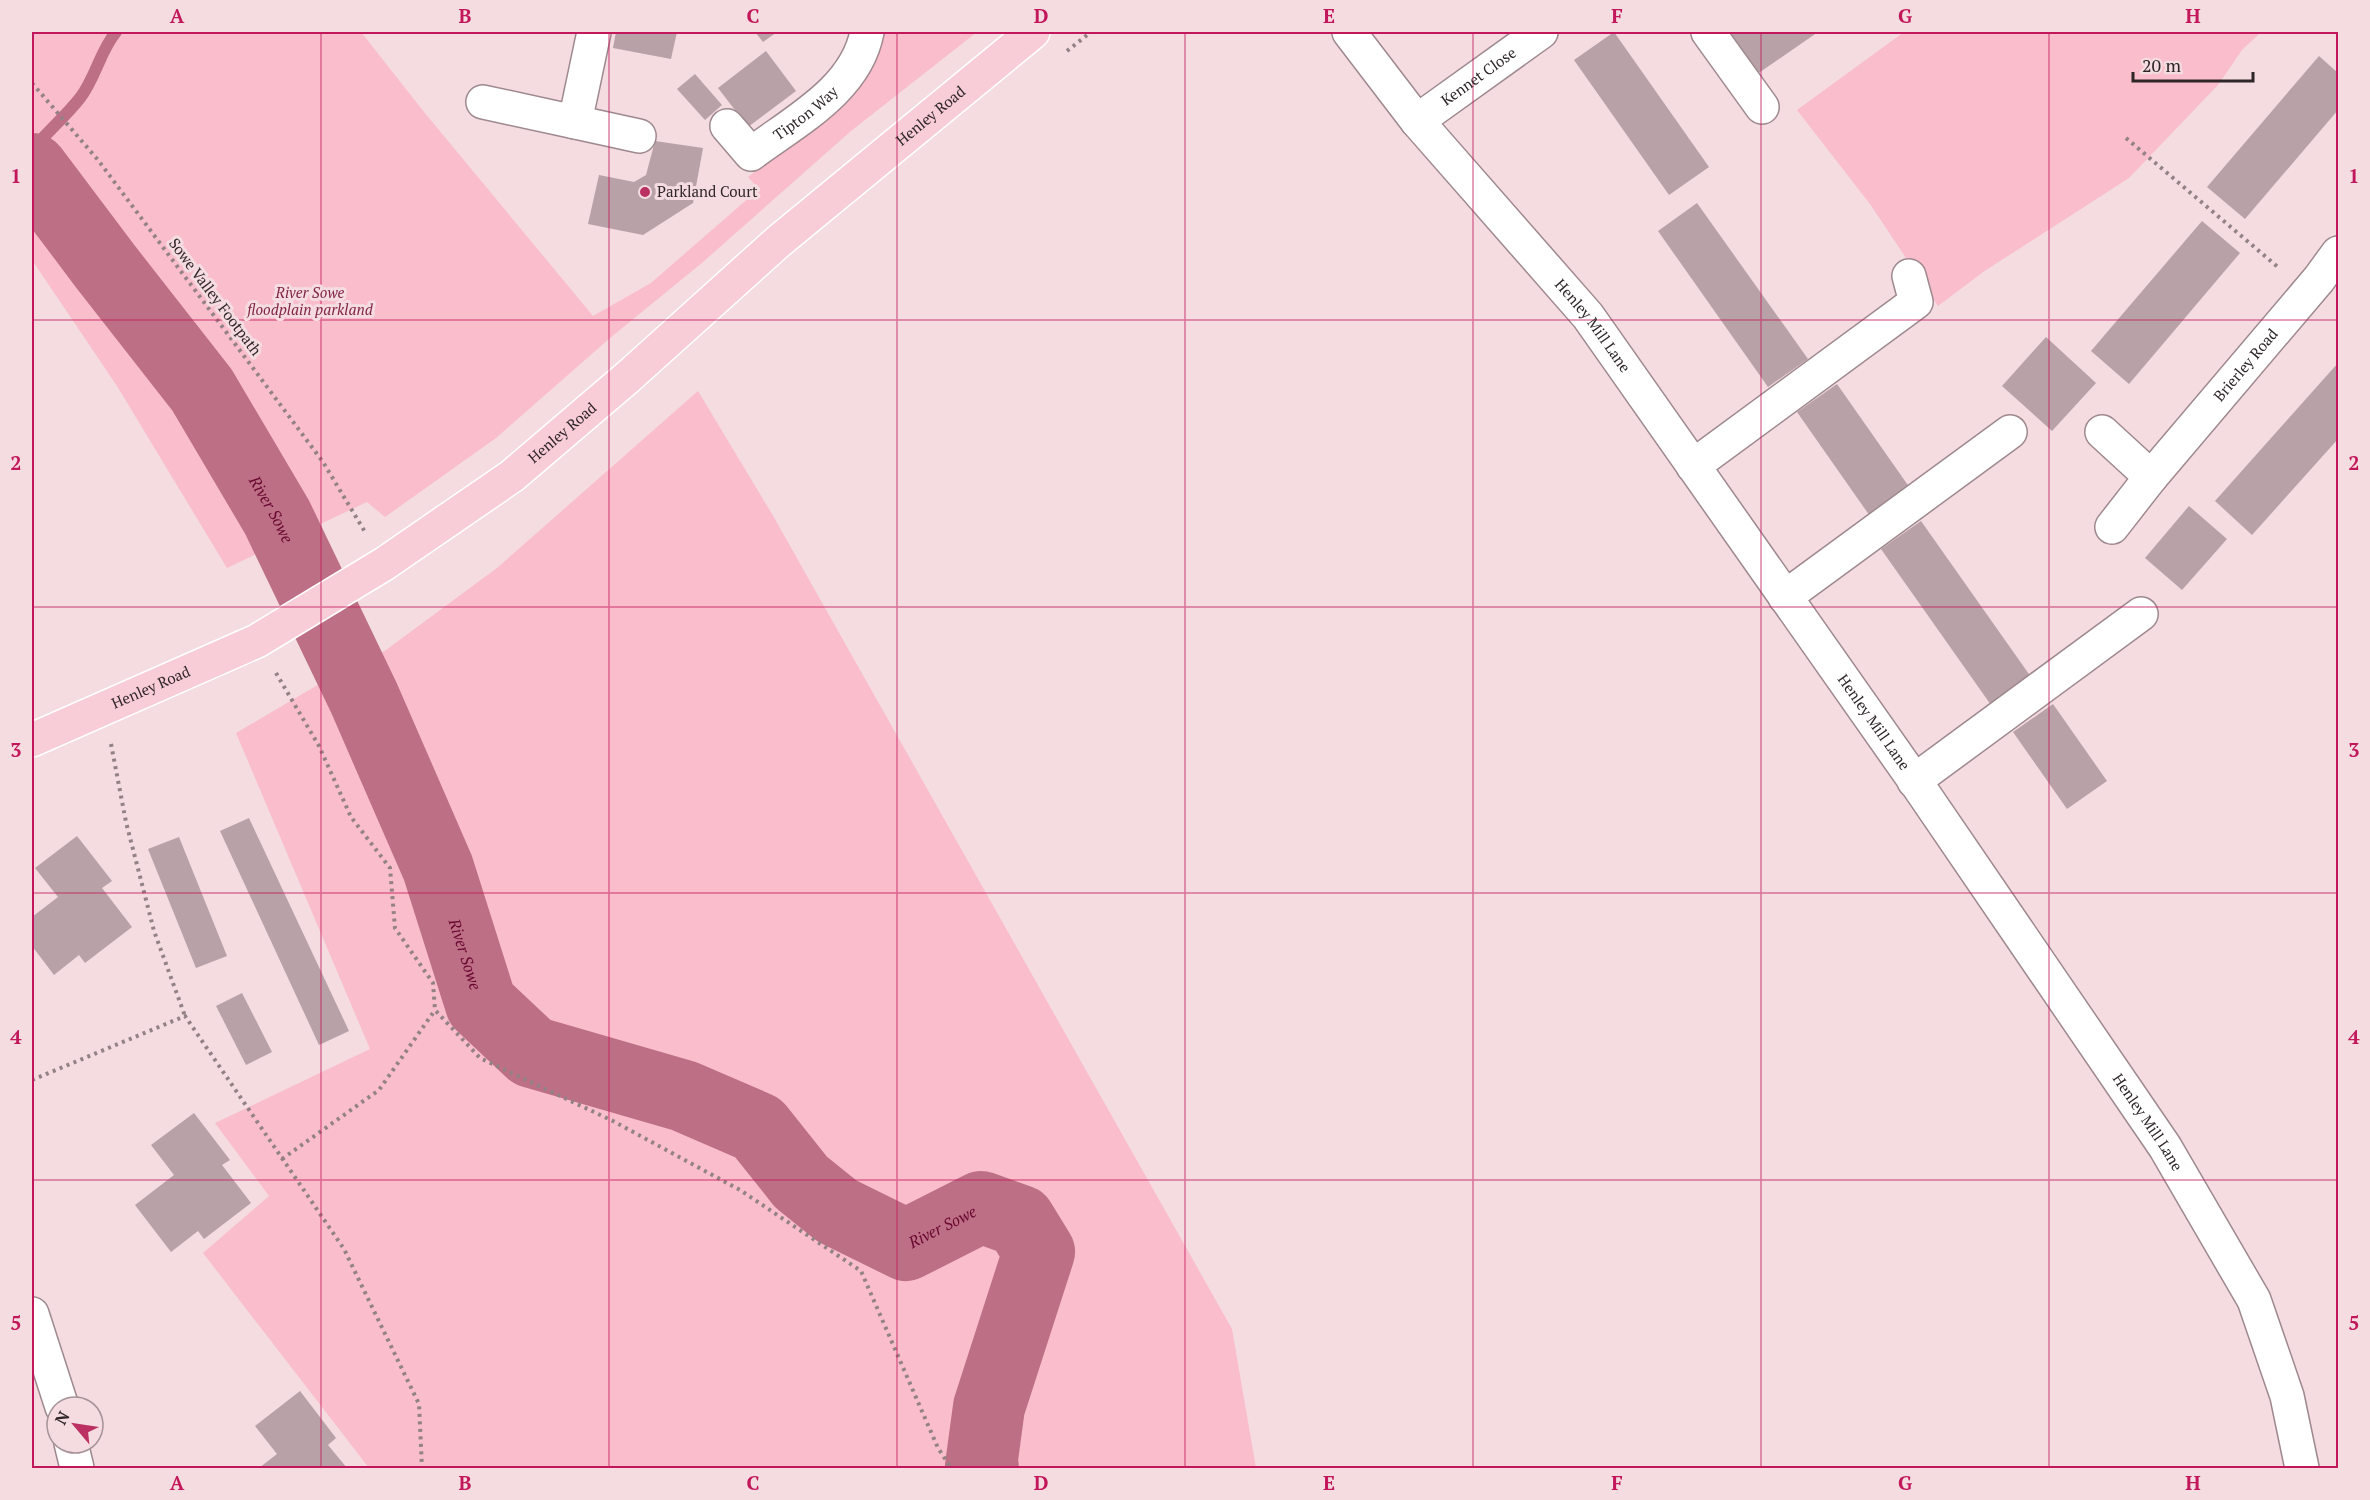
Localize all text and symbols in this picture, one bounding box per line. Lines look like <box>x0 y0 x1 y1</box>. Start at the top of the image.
text: A <box>170 2 185 29</box>
text: B <box>459 2 472 29</box>
text: C <box>746 2 760 29</box>
text: D <box>1034 2 1048 29</box>
text: E <box>1323 2 1335 29</box>
text: F <box>1611 2 1623 29</box>
text: G <box>1898 2 1912 29</box>
text: H <box>2185 2 2201 29</box>
street label: Kennet Close <box>1437 42 1520 110</box>
scale bar <box>2133 45 2253 83</box>
text: 20 m <box>2142 53 2182 77</box>
street label: Tipton Way <box>769 81 842 144</box>
street label: Henley Road <box>891 81 969 150</box>
text: 1 <box>10 162 22 189</box>
text: 1 <box>2348 162 2360 189</box>
place label: Parkland Court <box>657 181 758 201</box>
marker: Parkland Court <box>638 185 652 199</box>
street label: Sowe Valley Footpath <box>165 234 267 359</box>
street label: Henley Mill Lane <box>1551 274 1636 376</box>
park label: River Sowe floodplain parkland <box>246 282 374 319</box>
street label: Brierley Road <box>2209 324 2282 405</box>
street label: Henley Road <box>523 397 600 467</box>
text: 2 <box>10 449 22 476</box>
text: 2 <box>2348 449 2360 476</box>
water label: River Sowe <box>244 471 299 547</box>
street label: Henley Road <box>108 661 193 713</box>
street label: Henley Mill Lane <box>1834 670 1915 774</box>
text: 3 <box>10 736 22 763</box>
text: 3 <box>2348 736 2360 763</box>
water label: River Sowe <box>443 915 487 993</box>
text: 4 <box>10 1023 22 1050</box>
text: 4 <box>2348 1023 2360 1050</box>
street label: Henley Mill Lane <box>2109 1069 2188 1174</box>
water label: River Sowe <box>904 1200 980 1253</box>
text: 5 <box>10 1309 22 1336</box>
text: 5 <box>2348 1309 2360 1336</box>
north arrow <box>45 1395 105 1455</box>
text: N <box>49 1407 74 1428</box>
text: A <box>170 1469 185 1496</box>
text: B <box>459 1469 472 1496</box>
text: C <box>746 1469 760 1496</box>
text: D <box>1034 1469 1048 1496</box>
text: E <box>1323 1469 1335 1496</box>
text: F <box>1611 1469 1623 1496</box>
text: G <box>1898 1469 1912 1496</box>
text: H <box>2185 1469 2201 1496</box>

